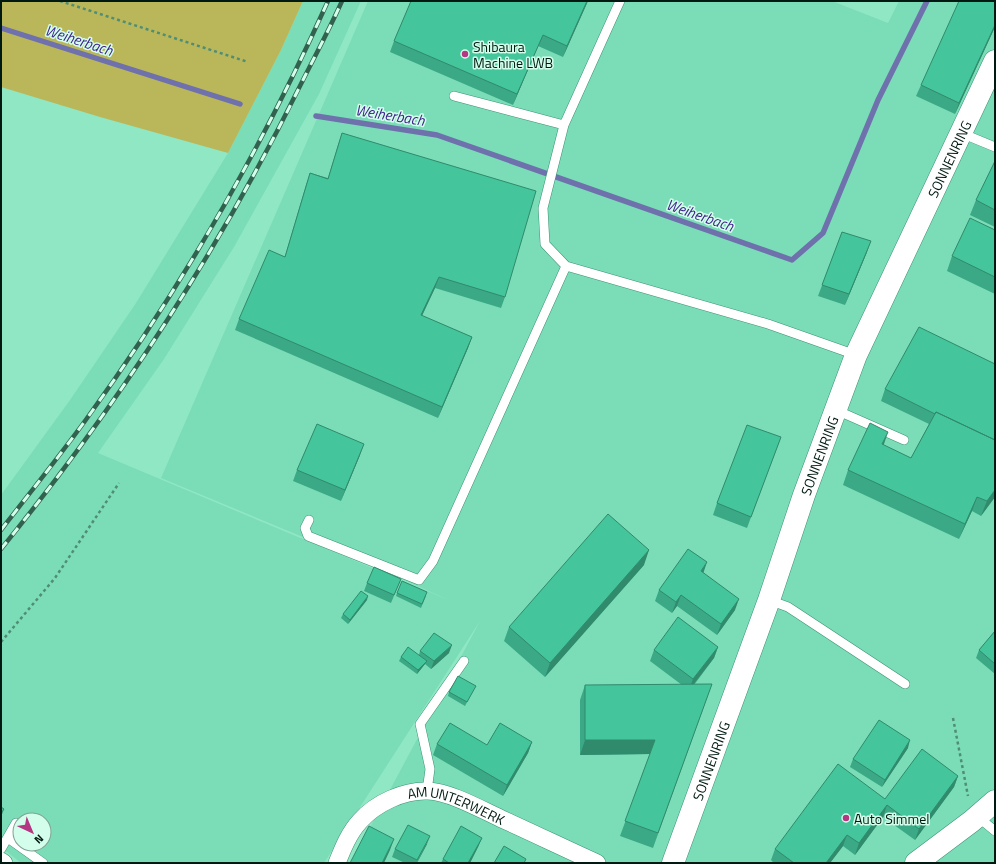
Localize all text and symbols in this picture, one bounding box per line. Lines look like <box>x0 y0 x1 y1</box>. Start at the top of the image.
water label: Weiherbach <box>42 18 116 62</box>
place label: Shibaura Machine LWB <box>473 36 553 73</box>
marker: Shibaura Machine LWB <box>460 49 470 59</box>
water label: Weiherbach <box>354 98 427 132</box>
street label: SONNENRING <box>921 117 976 201</box>
water label: Weiherbach <box>663 193 737 237</box>
street label: SONNENRING <box>794 413 843 498</box>
street label: SONNENRING <box>686 718 734 803</box>
street label: AM UNTERWERK <box>405 780 508 830</box>
place label: Auto Simmel <box>854 808 930 829</box>
north arrow <box>12 812 52 852</box>
marker: Auto Simmel <box>841 813 851 823</box>
text: N <box>31 831 47 848</box>

